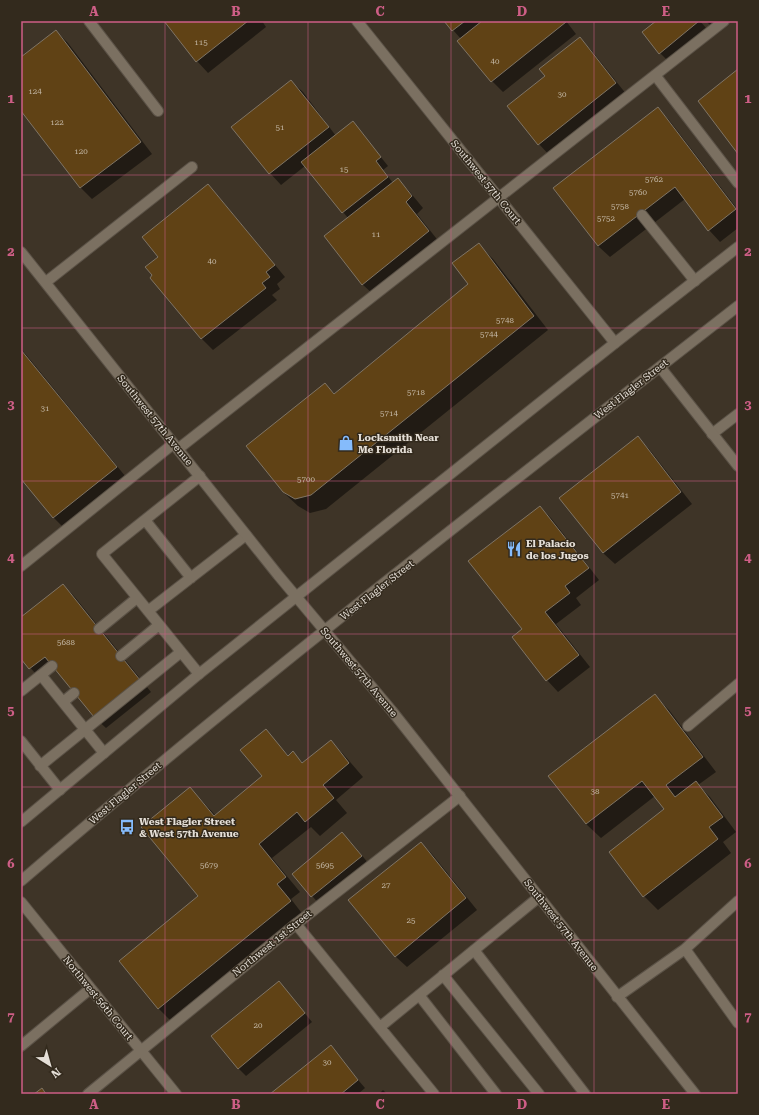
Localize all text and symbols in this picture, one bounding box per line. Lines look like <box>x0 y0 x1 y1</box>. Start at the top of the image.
text: A <box>89 4 99 19</box>
text: B <box>231 4 241 19</box>
text: C <box>375 4 385 19</box>
text: D <box>517 4 527 19</box>
text: E <box>662 4 670 19</box>
house number: 115 <box>194 38 208 47</box>
house number: 40 <box>491 57 500 66</box>
house number: 124 <box>28 87 42 96</box>
house number: 30 <box>558 90 567 99</box>
text: 1 <box>7 91 15 106</box>
text: 1 <box>744 91 752 106</box>
house number: 122 <box>50 118 64 127</box>
house number: 51 <box>276 123 285 132</box>
street label: Southwest 57th Court <box>449 138 523 226</box>
house number: 120 <box>74 147 88 156</box>
house number: 15 <box>340 165 349 174</box>
house number: 5762 <box>645 175 663 184</box>
house number: 5760 <box>629 188 647 197</box>
house number: 5758 <box>611 202 629 211</box>
house number: 5752 <box>597 214 615 223</box>
house number: 11 <box>372 230 381 239</box>
text: 2 <box>7 244 15 259</box>
text: 2 <box>744 244 752 259</box>
house number: 40 <box>208 257 217 266</box>
house number: 5748 <box>496 316 514 325</box>
house number: 5744 <box>480 330 498 339</box>
street label: West Flagler Street <box>592 357 670 421</box>
street label: Southwest 57th Avenue <box>115 373 195 468</box>
house number: 5718 <box>407 388 425 397</box>
text: 3 <box>7 397 15 412</box>
text: 3 <box>744 397 752 412</box>
house number: 31 <box>41 404 50 413</box>
house number: 5714 <box>380 409 398 418</box>
place label: Locksmith Near Me Florida <box>358 432 439 455</box>
shop icon: Locksmith Near Me Florida <box>337 434 355 452</box>
house number: 5700 <box>297 475 315 484</box>
house number: 5741 <box>611 491 629 500</box>
place label: El Palacio de los Jugos <box>526 538 589 561</box>
restaurant icon: El Palacio de los Jugos <box>505 540 523 558</box>
text: 4 <box>7 550 15 565</box>
text: 4 <box>744 550 752 565</box>
street label: West Flagler Street <box>338 558 416 622</box>
street label: Southwest 57th Avenue <box>318 625 400 719</box>
house number: 5688 <box>57 638 75 647</box>
text: 5 <box>7 703 15 718</box>
text: 5 <box>744 703 752 718</box>
street label: West Flagler Street <box>87 760 163 826</box>
house number: 38 <box>591 787 600 796</box>
place label: West Flagler Street & West 57th Avenue <box>139 816 239 839</box>
bus stop icon: West Flagler Street & West 57th Avenue <box>118 818 136 836</box>
text: 6 <box>7 856 15 871</box>
text: 6 <box>744 856 752 871</box>
house number: 5679 <box>200 861 218 870</box>
house number: 5695 <box>316 861 334 870</box>
street label: Southwest 57th Avenue <box>522 877 600 973</box>
house number: 27 <box>382 881 391 890</box>
street label: Northwest 1st Street <box>230 908 314 978</box>
house number: 25 <box>407 916 416 925</box>
street label: Northwest 56th Court <box>61 954 135 1042</box>
text: 7 <box>7 1009 15 1024</box>
text: 7 <box>744 1009 752 1024</box>
house number: 20 <box>254 1021 263 1030</box>
north arrow <box>30 1045 70 1085</box>
house number: 30 <box>323 1058 332 1067</box>
text: N <box>48 1065 63 1081</box>
text: A <box>89 1097 99 1112</box>
text: B <box>231 1097 241 1112</box>
text: C <box>375 1097 385 1112</box>
text: D <box>517 1097 527 1112</box>
text: E <box>662 1097 670 1112</box>

